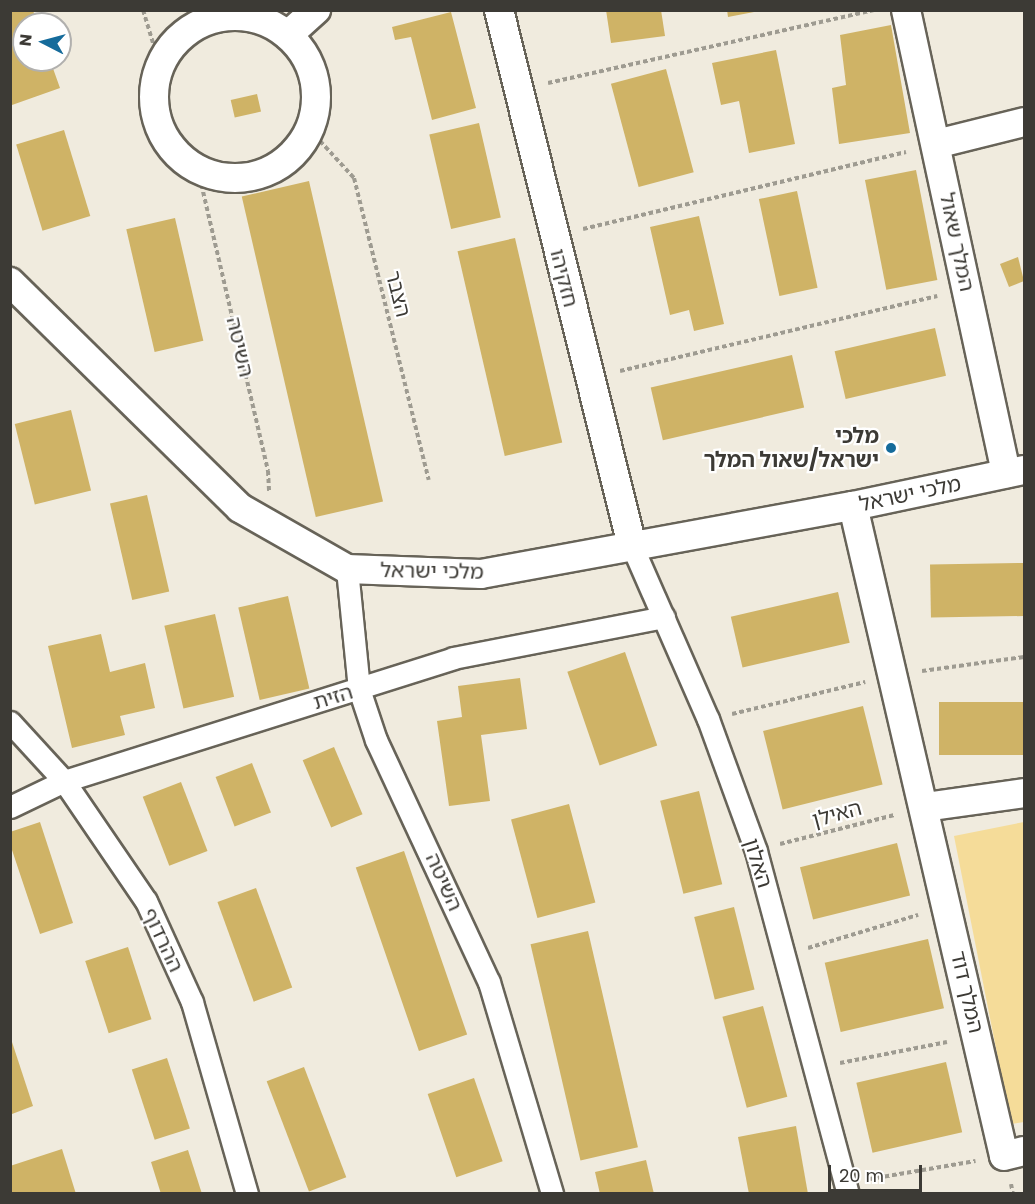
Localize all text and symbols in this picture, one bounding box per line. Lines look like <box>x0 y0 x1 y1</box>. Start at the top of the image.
north arrow <box>12 12 72 72</box>
text: N <box>14 33 38 47</box>
street label: המלך שאול <box>934 190 980 294</box>
street label: חזקיהו <box>545 246 583 310</box>
street label: הצבר <box>380 268 416 320</box>
street label: השיטה <box>221 314 259 380</box>
place label: מלכי ישראל/שאול המלך <box>704 423 879 473</box>
marker: מלכי ישראל/שאול המלך <box>884 441 898 455</box>
street label: מלכי ישראל <box>857 471 963 517</box>
street label: מלכי ישראל <box>380 558 484 584</box>
street label: הזית <box>310 679 356 715</box>
street label: האילן <box>810 795 864 833</box>
street label: האלון <box>739 835 777 891</box>
street label: השיטה <box>420 849 468 915</box>
street label: ההרדוף <box>137 904 189 976</box>
street label: המלך דוד <box>945 948 989 1036</box>
scale bar <box>831 1153 926 1191</box>
text: 20 m <box>839 1163 884 1188</box>

